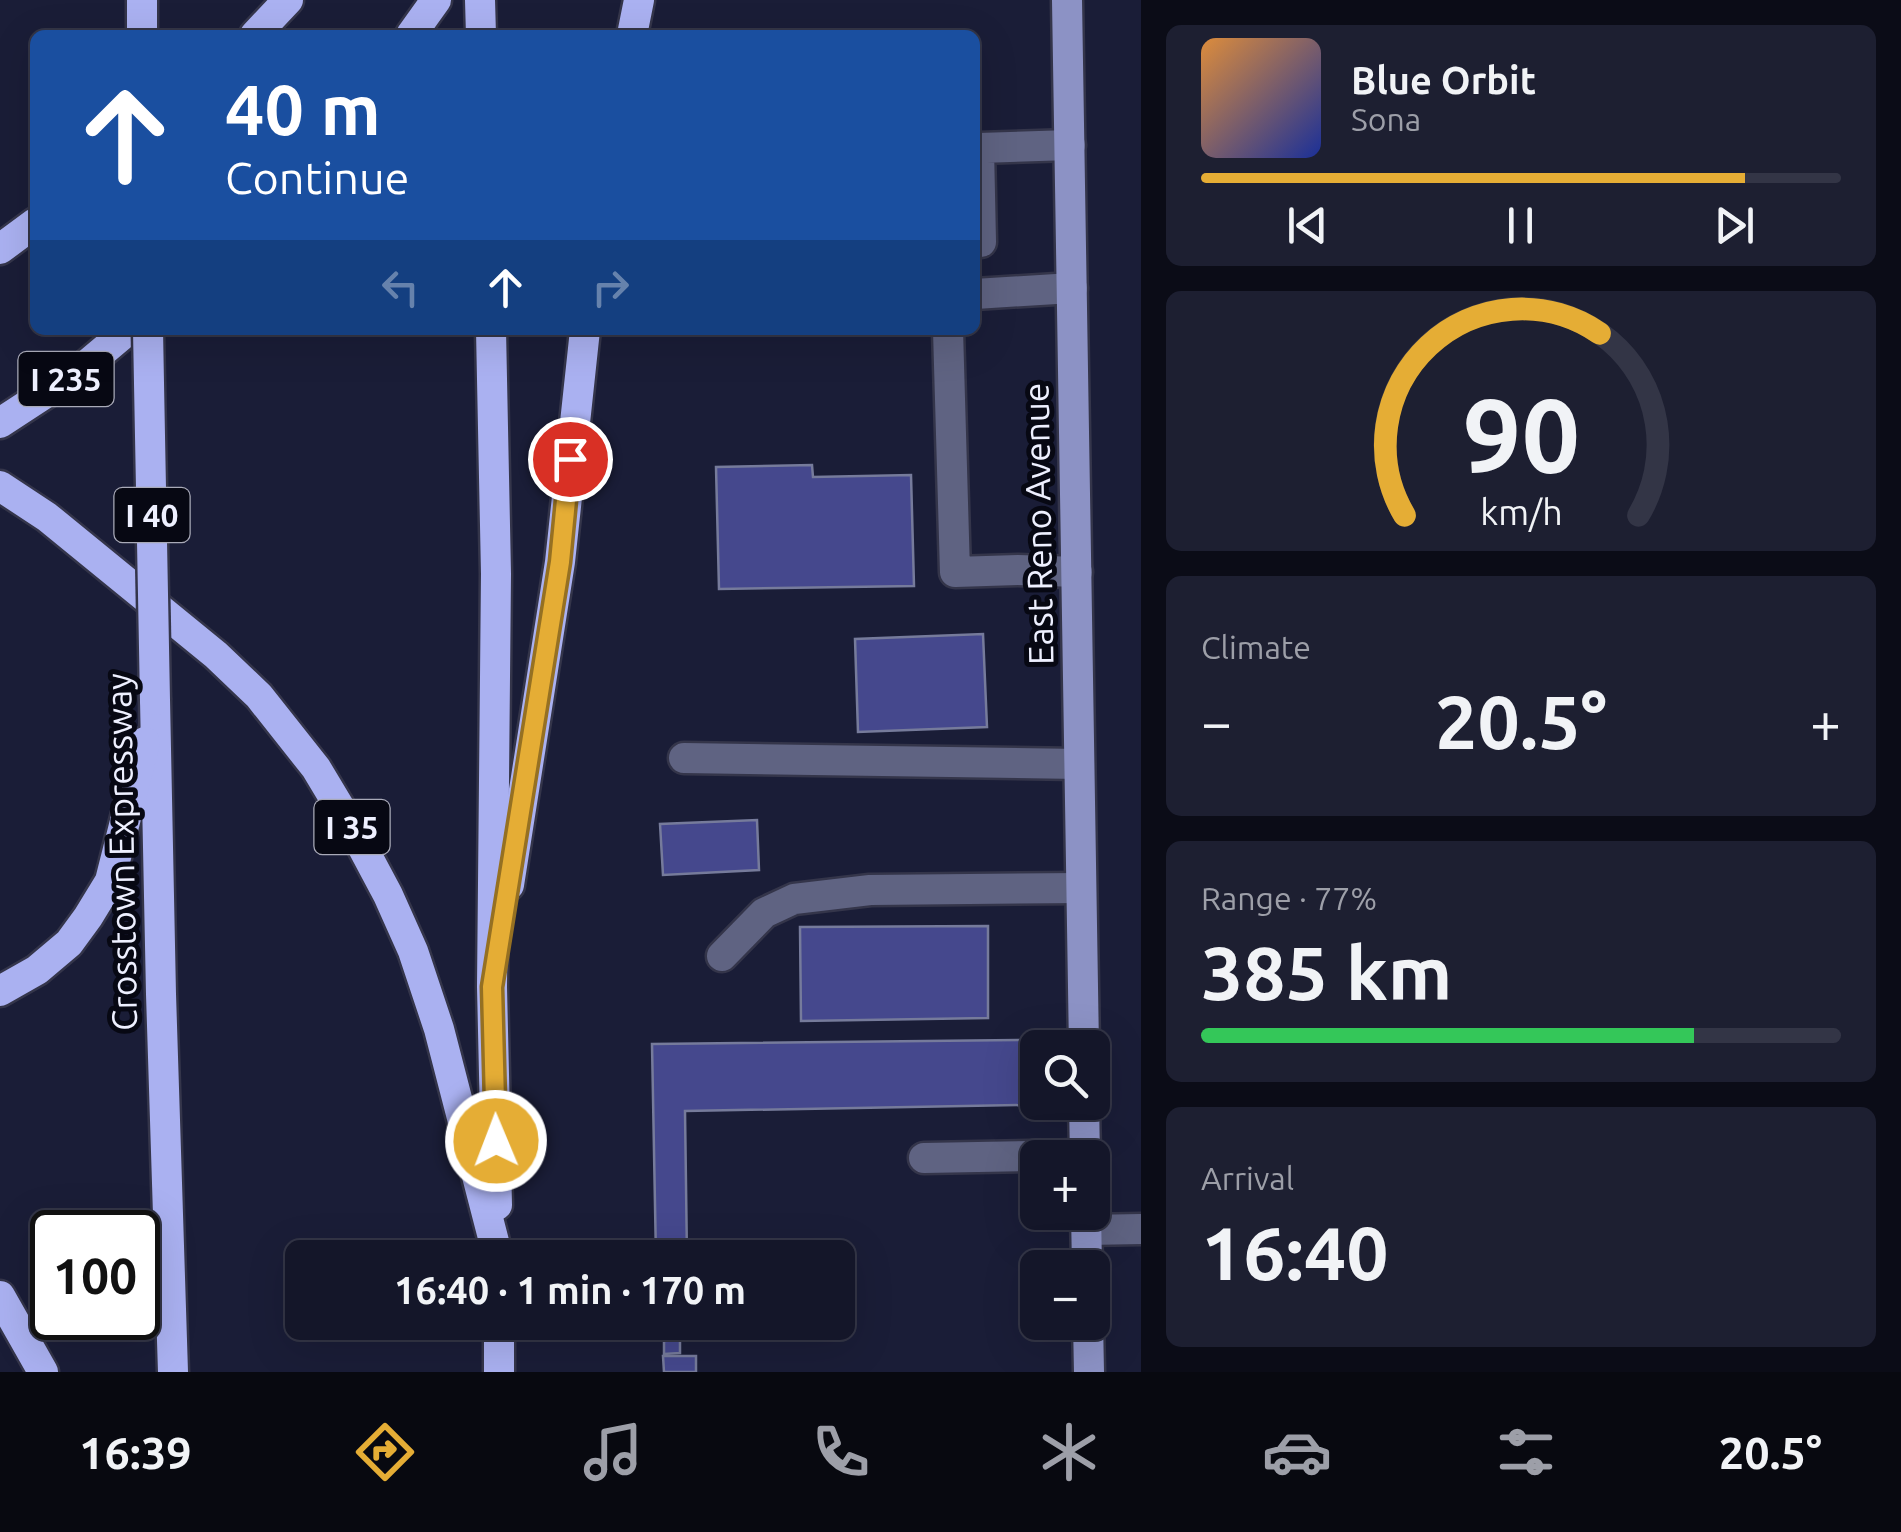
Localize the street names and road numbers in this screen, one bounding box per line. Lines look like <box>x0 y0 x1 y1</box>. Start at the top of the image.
road number: I 235 <box>18 352 114 406</box>
street label: East Reno Avenue <box>1016 383 1060 665</box>
road number: I 40 <box>114 488 190 542</box>
street label: Crosstown Expressway <box>98 673 144 1031</box>
road number: I 35 <box>314 800 390 854</box>

